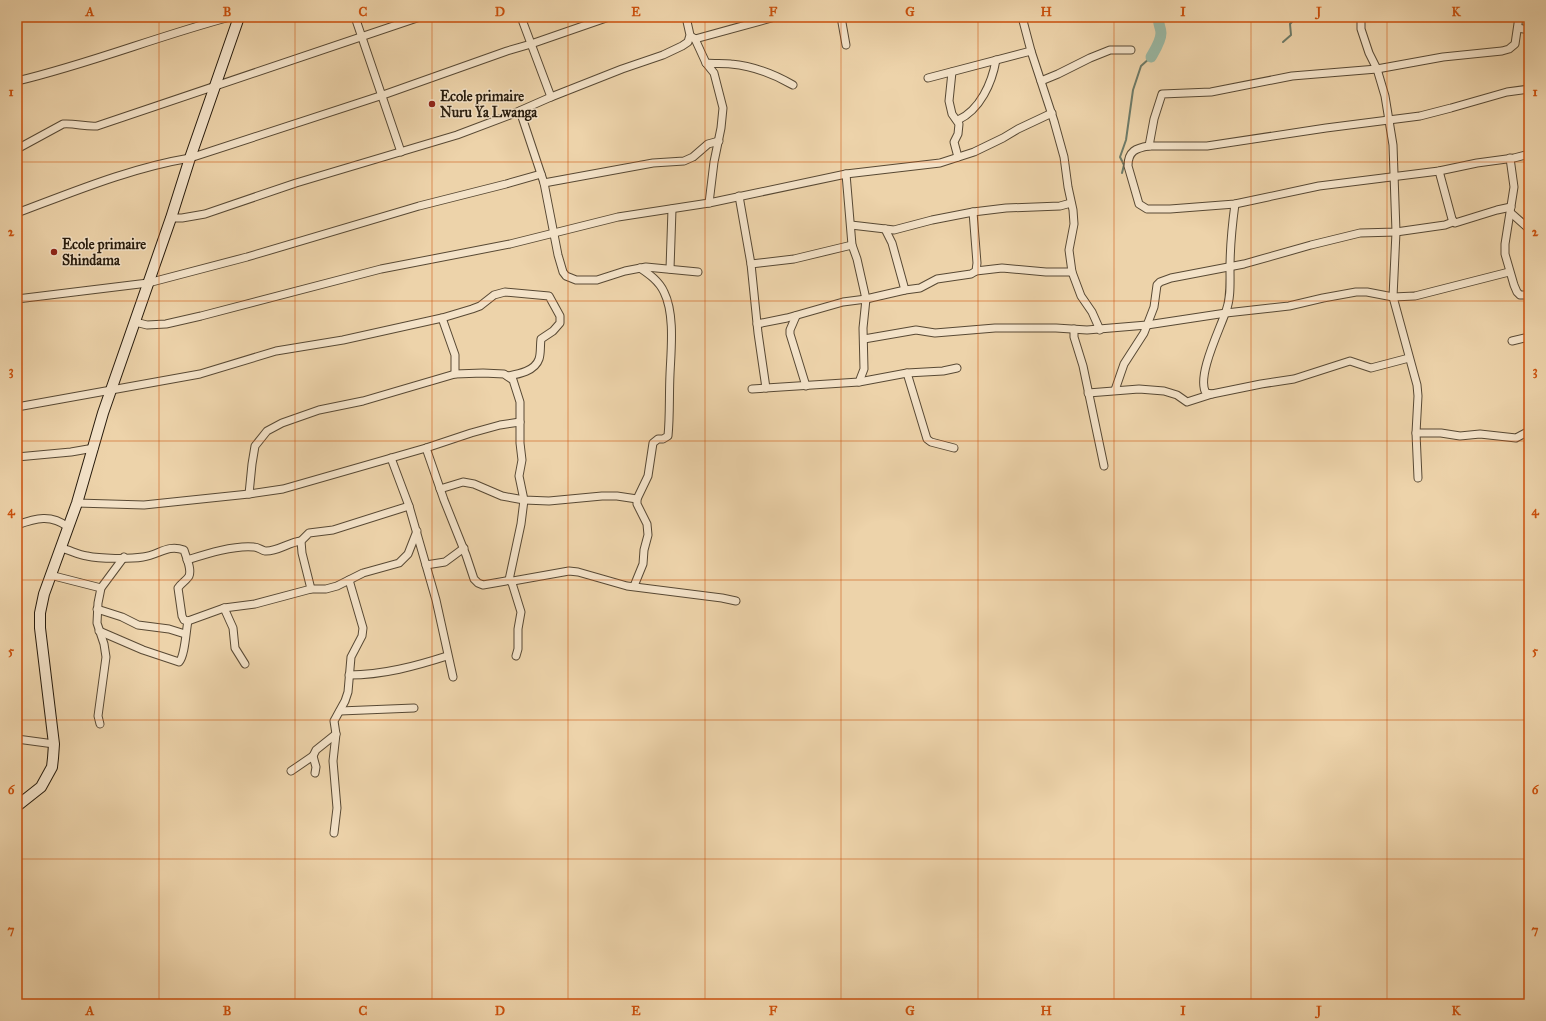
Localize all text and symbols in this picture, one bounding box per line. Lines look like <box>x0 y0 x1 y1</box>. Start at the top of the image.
text: A <box>85 4 95 20</box>
text: B <box>223 4 232 20</box>
text: C <box>359 4 368 20</box>
text: D <box>495 4 505 20</box>
text: E <box>631 4 641 20</box>
text: F <box>769 4 778 20</box>
text: G <box>905 4 915 20</box>
text: H <box>1040 4 1052 20</box>
text: I <box>1180 4 1186 20</box>
text: J <box>1314 4 1322 20</box>
text: K <box>1451 4 1461 20</box>
text: 1 <box>8 84 14 100</box>
text: 1 <box>1532 84 1538 100</box>
place label: Ecole primaire Nuru Ya Lwanga <box>440 88 538 122</box>
marker: Ecole primaire Nuru Ya Lwanga <box>427 99 437 109</box>
text: 2 <box>8 224 15 240</box>
text: 2 <box>1532 224 1539 240</box>
place label: Ecole primaire Shindama <box>62 236 146 269</box>
marker: Ecole primaire Shindama <box>49 247 59 257</box>
text: 3 <box>8 363 14 379</box>
text: 3 <box>1532 363 1538 379</box>
text: 4 <box>7 503 15 519</box>
text: 4 <box>1531 503 1539 519</box>
text: 5 <box>8 643 15 659</box>
text: 5 <box>1532 643 1539 659</box>
text: 6 <box>8 782 16 798</box>
text: 6 <box>1532 782 1540 798</box>
text: 7 <box>8 922 15 938</box>
text: 7 <box>1532 922 1539 938</box>
text: A <box>85 1003 95 1019</box>
text: B <box>223 1003 232 1019</box>
text: C <box>359 1003 368 1019</box>
text: D <box>495 1003 505 1019</box>
text: E <box>631 1003 641 1019</box>
text: F <box>769 1003 778 1019</box>
text: G <box>905 1003 915 1019</box>
text: H <box>1040 1003 1052 1019</box>
text: I <box>1180 1003 1186 1019</box>
text: J <box>1314 1003 1322 1019</box>
text: K <box>1451 1003 1461 1019</box>

